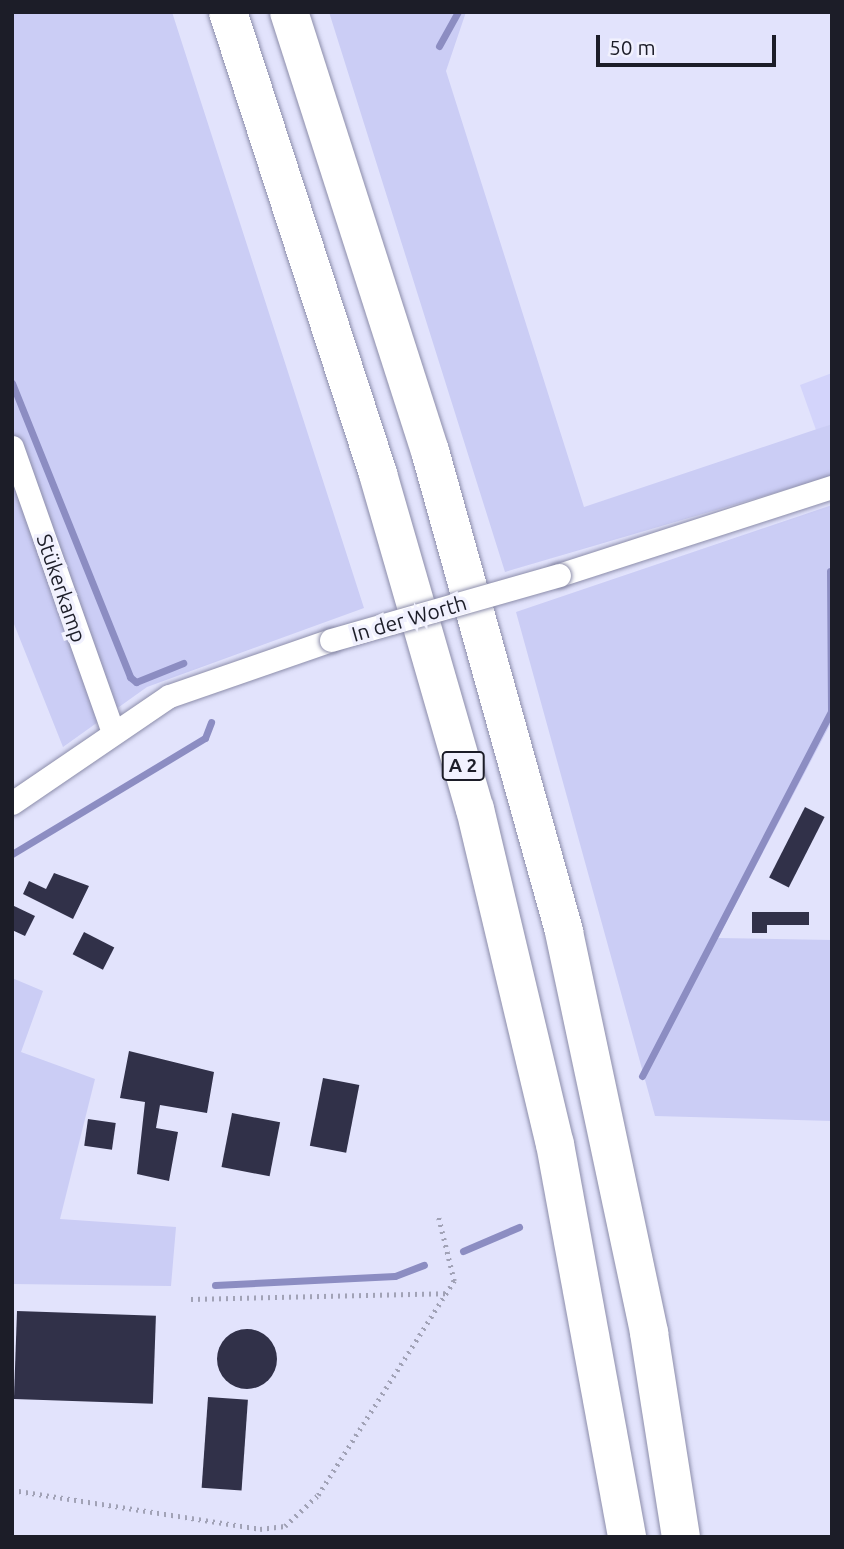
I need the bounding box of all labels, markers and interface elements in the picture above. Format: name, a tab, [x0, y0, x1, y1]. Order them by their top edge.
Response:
scale bar	[599, 21, 779, 65]
text: 50 m	[609, 35, 656, 59]
street label: Stükerkamp	[32, 531, 92, 645]
street label: In der Worth	[349, 590, 469, 646]
road number: A 2	[440, 750, 486, 782]

